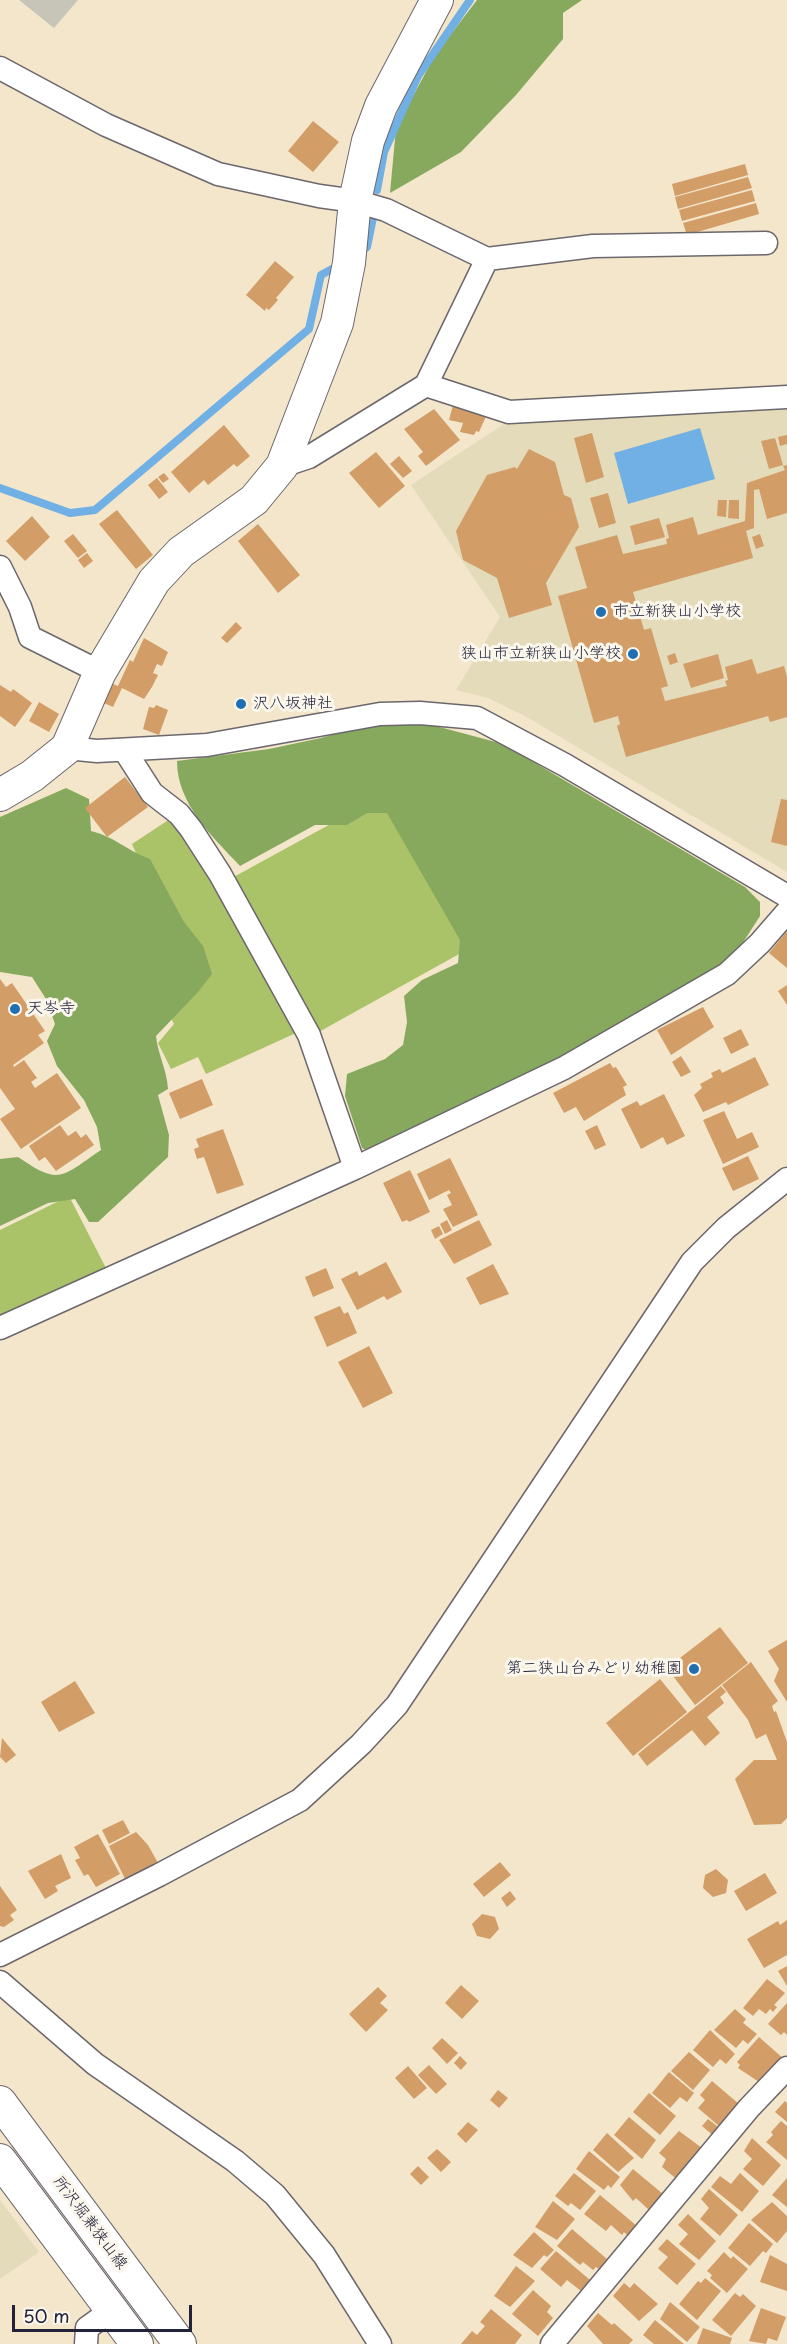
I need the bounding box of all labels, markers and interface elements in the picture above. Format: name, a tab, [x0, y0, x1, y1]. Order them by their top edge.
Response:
place label: 市立新狭山小学校	[613, 602, 741, 622]
marker: 市立新狭山小学校	[594, 605, 608, 619]
place label: 狭山市立新狭山小学校	[461, 644, 621, 664]
marker: 狭山市立新狭山小学校	[626, 647, 640, 661]
place label: 沢八坂神社	[253, 694, 333, 714]
marker: 沢八坂神社	[234, 697, 248, 711]
place label: 天岑寺	[27, 999, 75, 1019]
marker: 天岑寺	[8, 1002, 22, 1016]
place label: 第二狭山台みどり幼稚園	[506, 1659, 682, 1679]
marker: 第二狭山台みどり幼稚園	[687, 1662, 701, 1676]
street label: 所沢堀兼狭山線	[49, 2172, 131, 2274]
scale bar	[15, 2293, 195, 2331]
text: 50 m	[23, 2302, 70, 2329]

